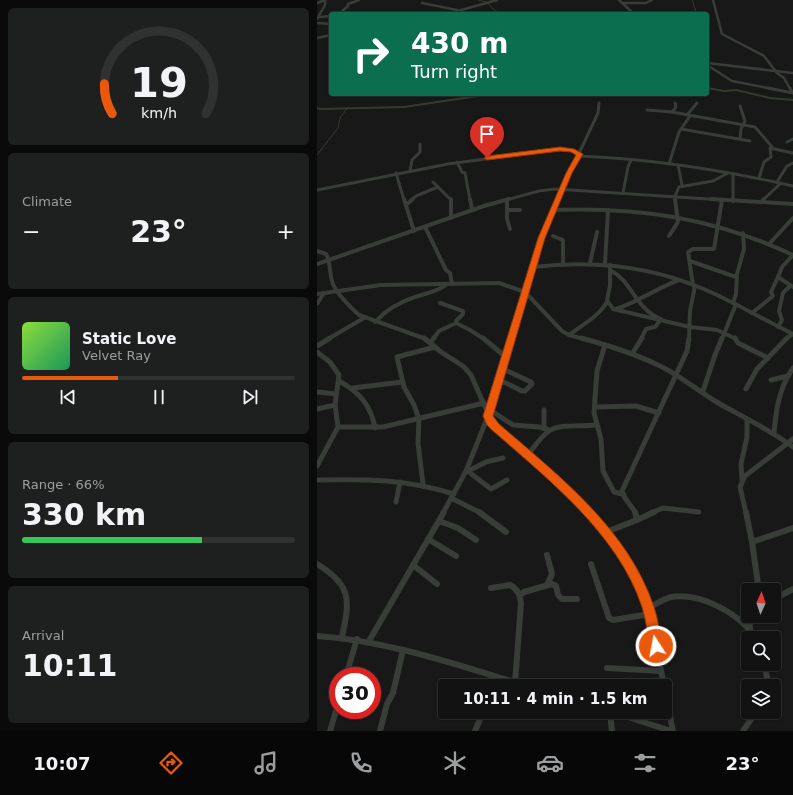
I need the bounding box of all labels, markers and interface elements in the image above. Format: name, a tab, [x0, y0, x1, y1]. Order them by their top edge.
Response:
text: 430 m	[411, 27, 508, 60]
icon: right	[345, 28, 397, 80]
text: 19	[130, 58, 187, 107]
text: Turn right	[411, 61, 497, 82]
text: km/h	[140, 105, 177, 121]
pin	[470, 117, 504, 158]
icon: arrive	[476, 123, 498, 145]
text: Climate	[22, 194, 72, 209]
text: 23°	[130, 214, 187, 249]
text: −	[22, 219, 40, 244]
text: +	[277, 219, 295, 244]
text: Static Love	[82, 330, 176, 348]
text: Velvet Ray	[82, 348, 151, 363]
icon: previous	[57, 386, 79, 408]
icon: pause	[148, 386, 170, 408]
icon: next	[239, 386, 261, 408]
text: Range · 66%	[22, 477, 105, 492]
text: 330 km	[22, 497, 146, 532]
north arrow	[741, 583, 781, 623]
map controls	[741, 583, 781, 719]
position arrow	[635, 625, 677, 667]
text: Arrival	[22, 628, 64, 643]
button: search	[741, 631, 781, 671]
text: 10:11	[22, 648, 118, 683]
speed limit sign: 30	[329, 667, 381, 719]
button: layers	[741, 679, 781, 719]
text: 10:11 · 4 min · 1.5 km	[463, 690, 647, 708]
icon: directions	[157, 749, 185, 777]
icon: music	[252, 749, 280, 777]
icon: phone	[347, 749, 375, 777]
icon: climate	[441, 749, 469, 777]
icon: car	[536, 749, 564, 777]
icon: filters	[631, 749, 659, 777]
text: 10:07	[33, 753, 91, 774]
text: 23°	[726, 753, 760, 774]

